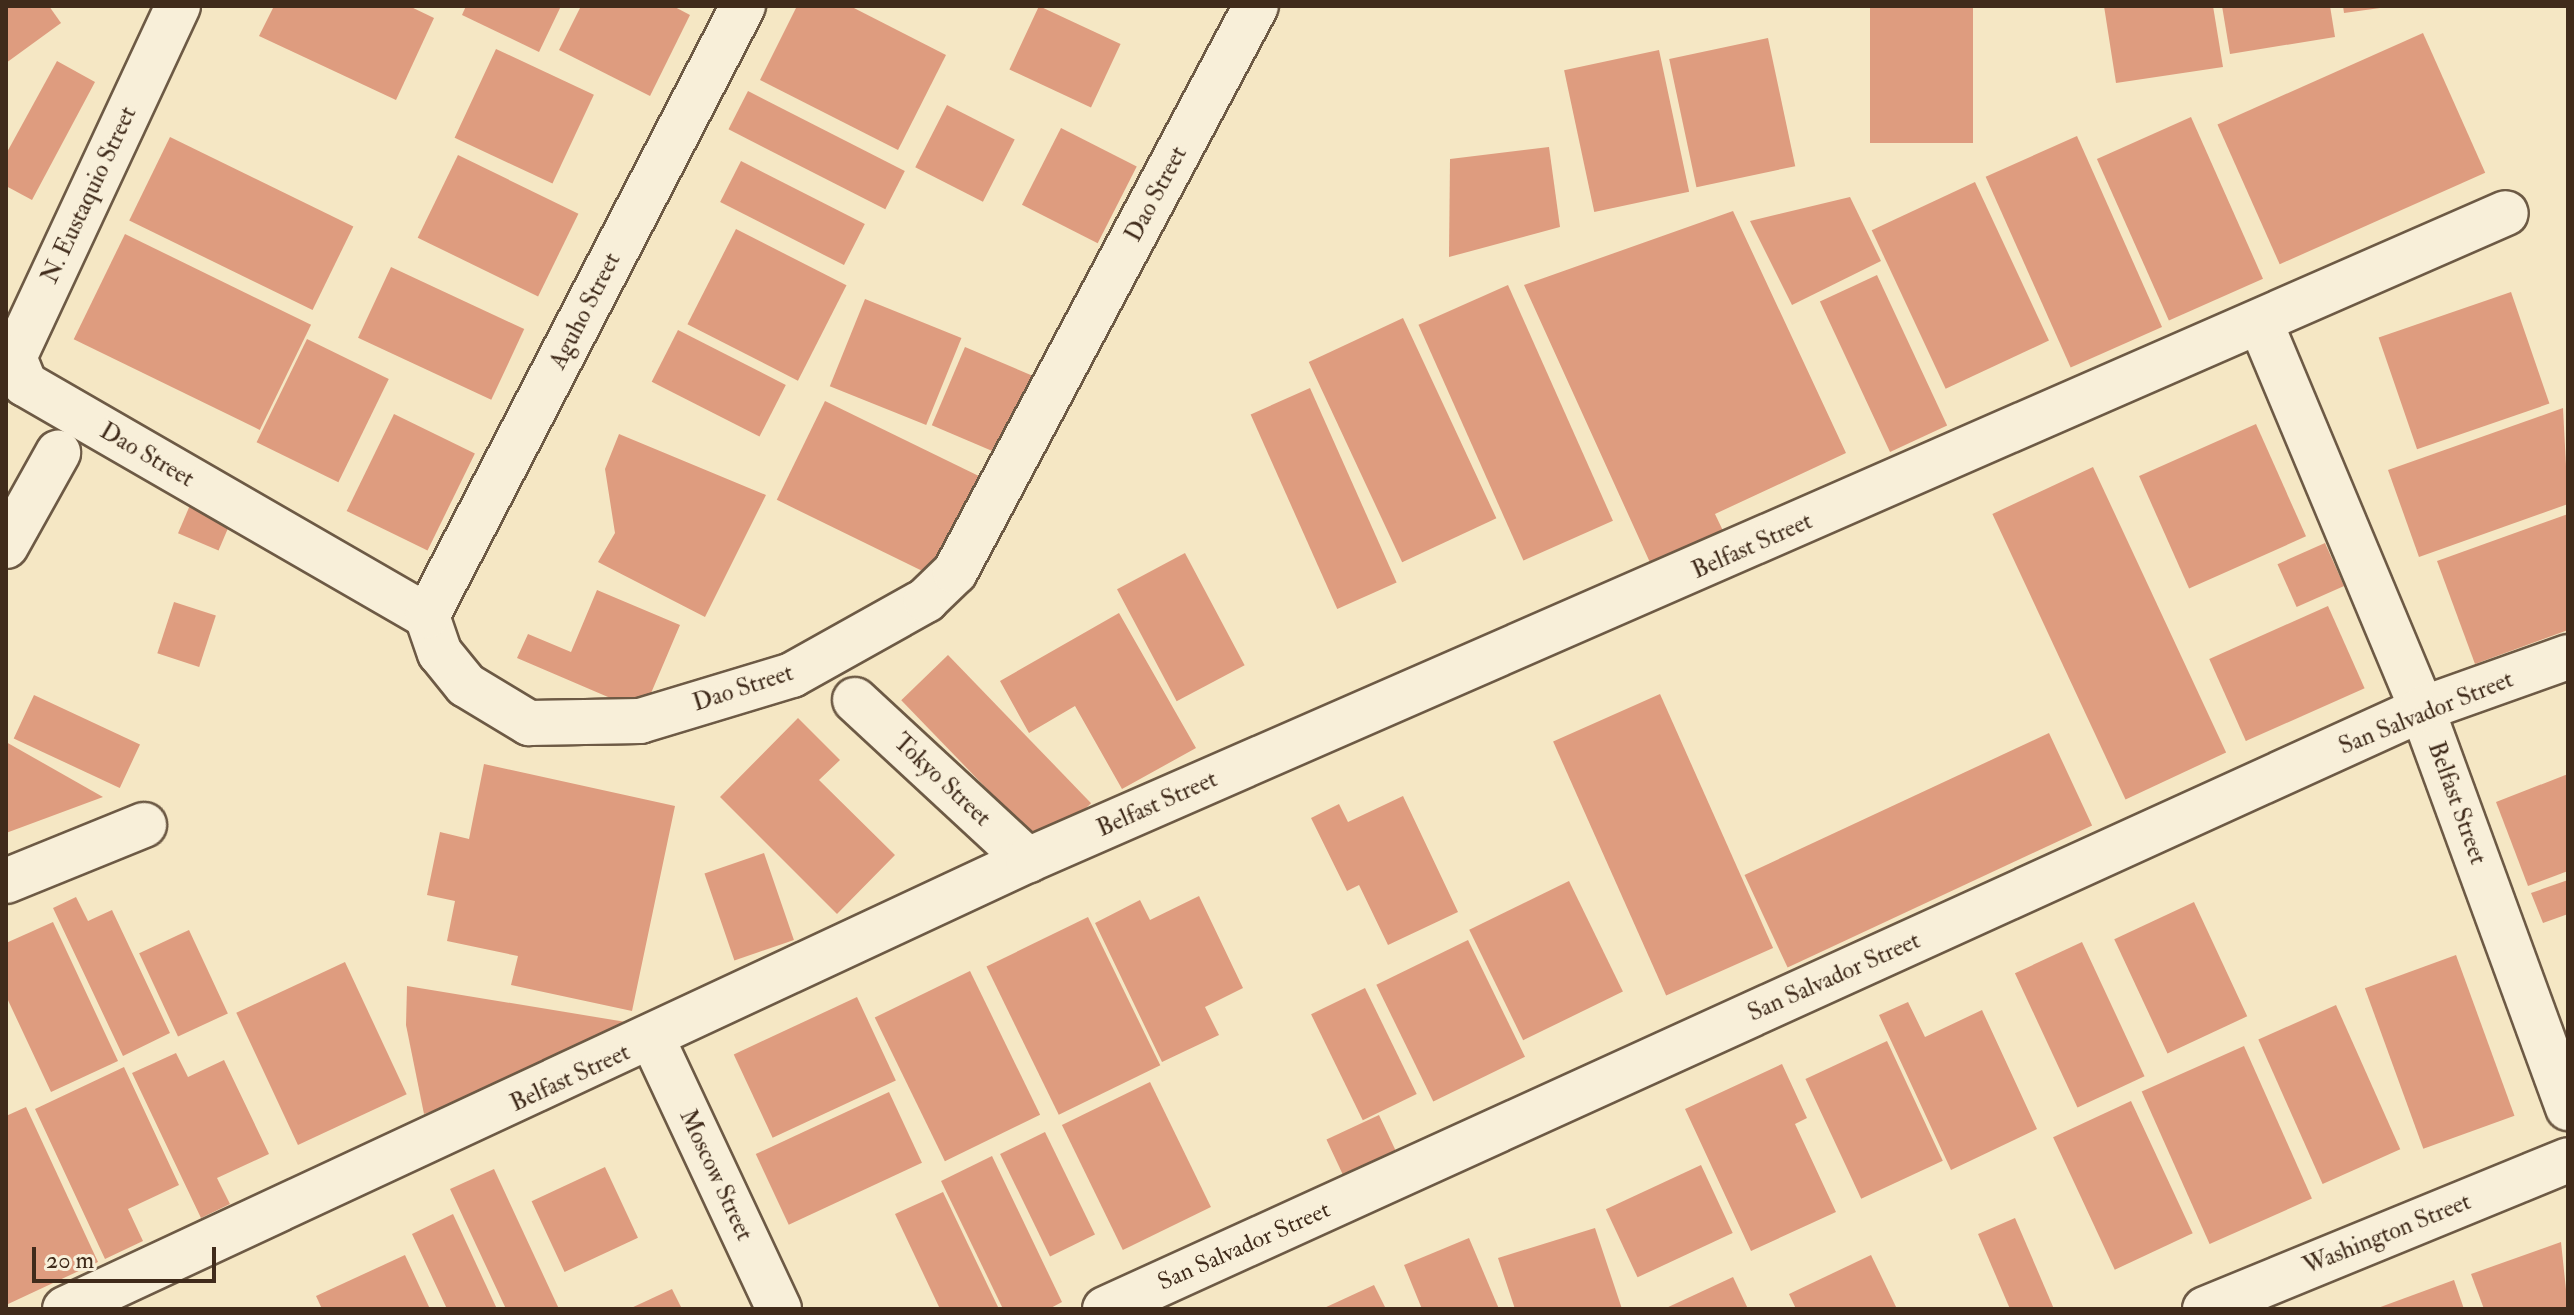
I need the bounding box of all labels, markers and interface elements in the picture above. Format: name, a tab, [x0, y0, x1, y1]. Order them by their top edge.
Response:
street label: N. Eustaquio Street	[35, 102, 143, 288]
street label: Dao Street	[1119, 141, 1193, 247]
street label: Aguho Street	[543, 248, 627, 374]
street label: Dao Street	[95, 417, 199, 493]
street label: Belfast Street	[1687, 507, 1817, 585]
street label: Dao Street	[689, 658, 797, 718]
street label: San Salvador Street	[2335, 665, 2517, 761]
street label: Tokyo Street	[887, 728, 997, 832]
street label: Belfast Street	[2422, 738, 2492, 868]
street label: Belfast Street	[1092, 765, 1222, 843]
street label: San Salvador Street	[1744, 926, 1924, 1028]
street label: Belfast Street	[506, 1038, 634, 1118]
street label: Moscow Street	[673, 1105, 759, 1245]
street label: Washington Street	[2299, 1187, 2475, 1281]
street label: San Salvador Street	[1154, 1195, 1334, 1297]
scale bar	[36, 1231, 220, 1281]
text: 20 m	[46, 1245, 94, 1276]

